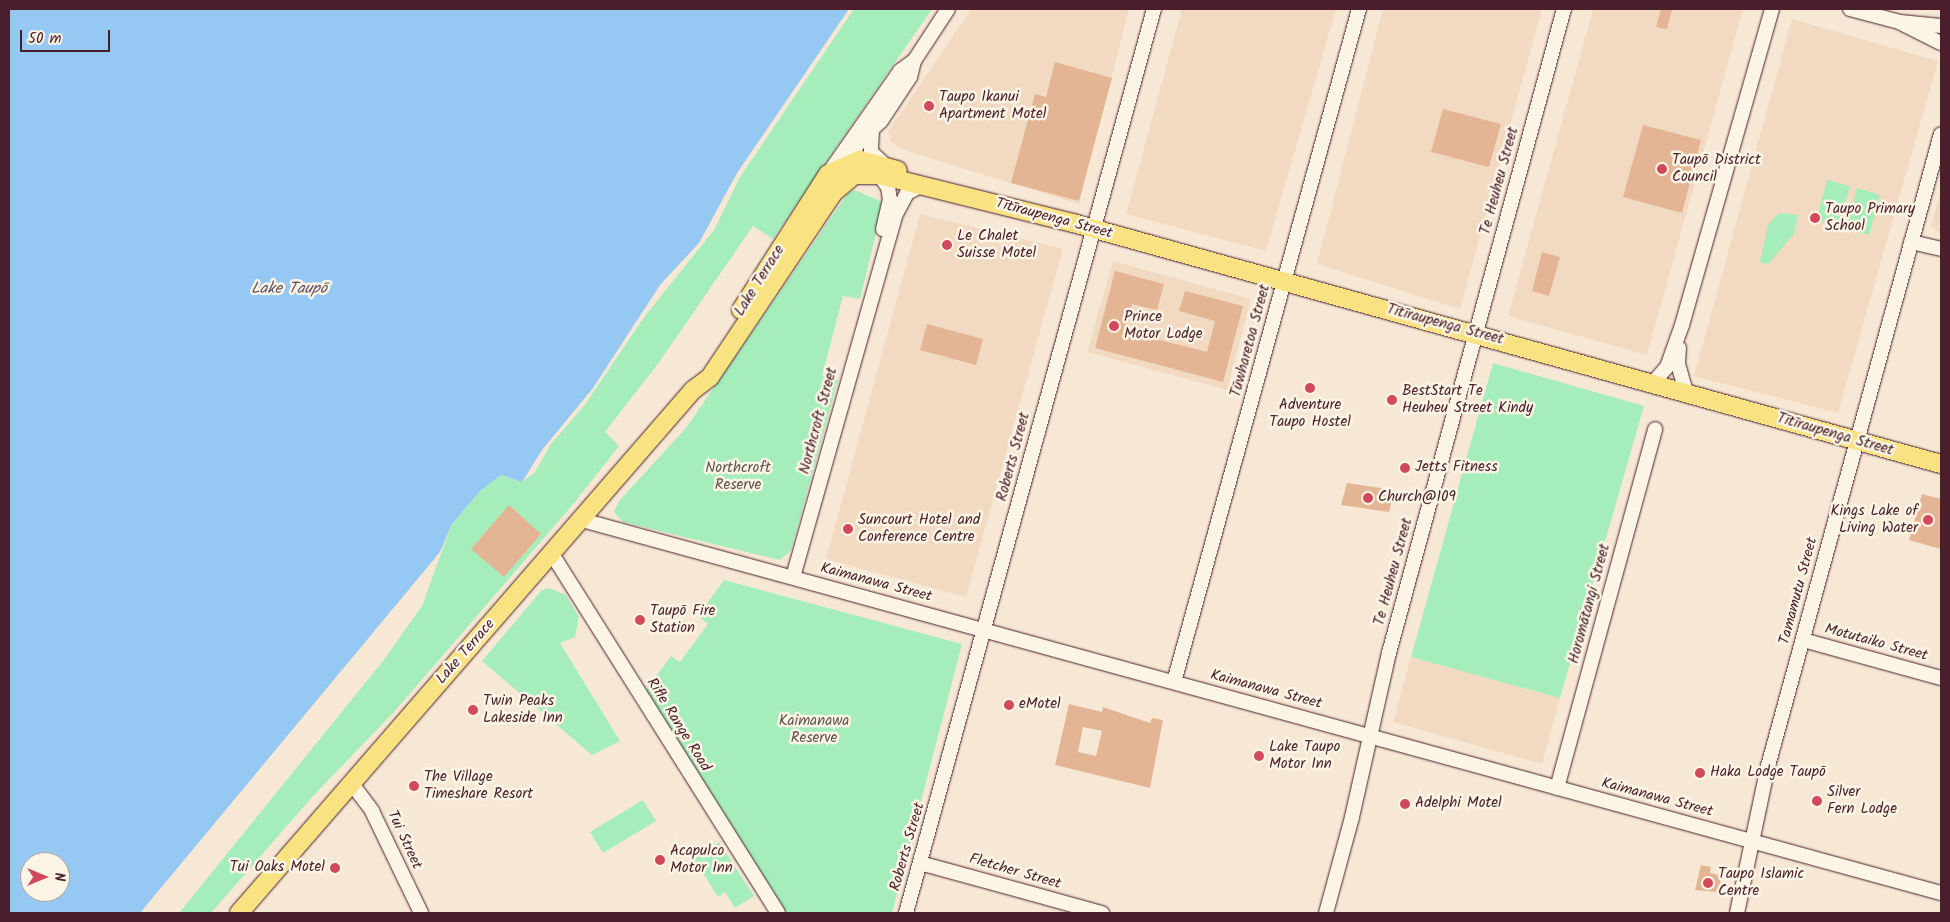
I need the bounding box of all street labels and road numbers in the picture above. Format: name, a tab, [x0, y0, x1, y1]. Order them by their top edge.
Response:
street label: Te Heuheu Street	[1477, 125, 1523, 237]
street label: Tītīraupenga Street	[994, 195, 1114, 243]
street label: Lake Terrace	[731, 242, 789, 320]
street label: Tūwharetoa Street	[1227, 283, 1275, 399]
street label: Tītīraupenga Street	[1385, 301, 1505, 349]
street label: Northcroft Street	[796, 366, 842, 476]
street label: Tītīraupenga Street	[1775, 410, 1895, 460]
street label: Roberts Street	[993, 411, 1035, 503]
street label: Te Heuheu Street	[1371, 516, 1417, 628]
street label: Tamamutu Street	[1776, 535, 1822, 647]
street label: Horomātangi Street	[1565, 542, 1615, 666]
street label: Kaimanawa Street	[818, 559, 934, 607]
street label: Lake Terrace	[433, 616, 499, 688]
street label: Motutaiko Street	[1823, 621, 1929, 665]
street label: Kaimanawa Street	[1208, 666, 1324, 714]
street label: Rifle Range Road	[642, 675, 714, 775]
street label: Kaimanawa Street	[1599, 774, 1715, 822]
street label: Roberts Street	[887, 801, 929, 893]
street label: Tui Street	[383, 808, 425, 872]
street label: Fletcher Street	[967, 850, 1063, 894]

